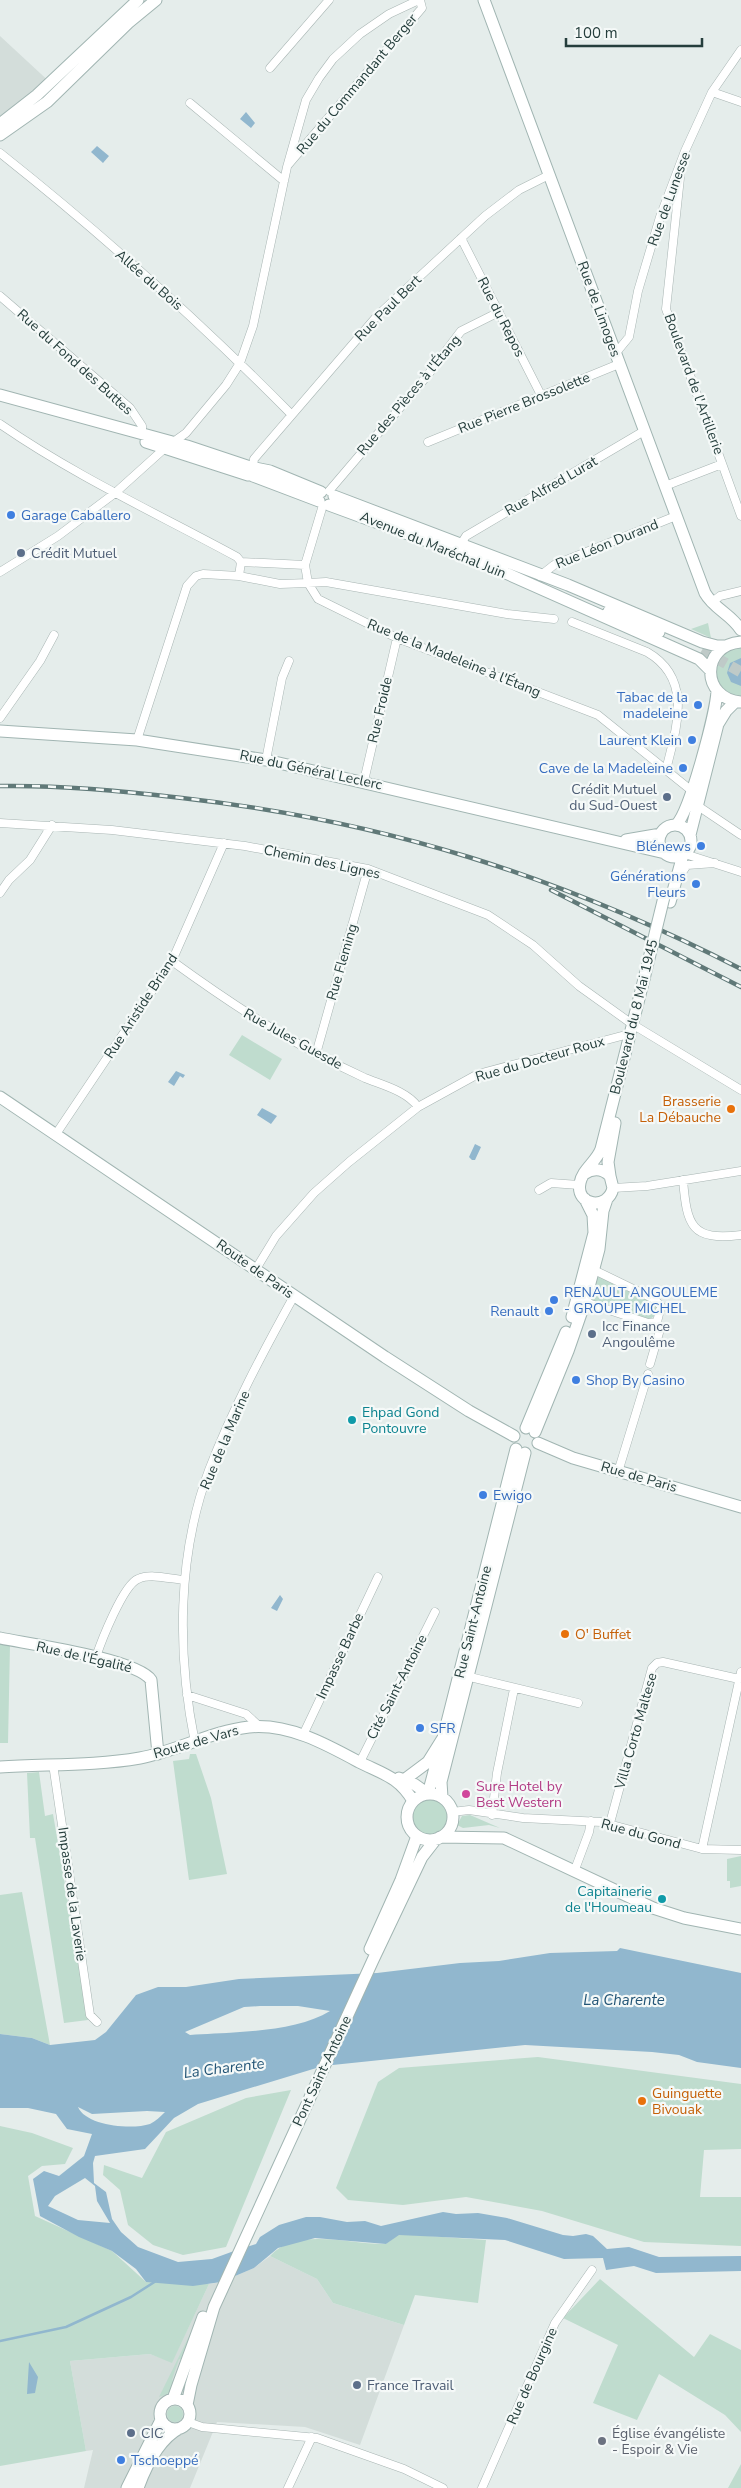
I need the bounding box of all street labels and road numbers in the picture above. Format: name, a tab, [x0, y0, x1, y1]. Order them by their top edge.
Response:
street label: Rue du Commandant Berger	[292, 10, 422, 158]
street label: Rue de Lunesse	[643, 149, 695, 249]
street label: Allée du Bois	[111, 245, 187, 315]
street label: Rue de Limoges	[573, 259, 625, 360]
street label: Rue Paul Bert	[351, 270, 426, 345]
street label: Rue du Repos	[473, 274, 529, 360]
street label: Rue du Fond des Buttes	[13, 305, 137, 419]
street label: Boulevard de l'Artillerie	[660, 311, 728, 457]
street label: Rue des Pièces à l'Étang	[353, 331, 465, 459]
street label: Rue Pierre Brossolette	[455, 368, 593, 438]
street label: Rue Alfred Lurat	[501, 452, 601, 520]
street label: Avenue du Maréchal Juin	[357, 507, 509, 583]
street label: Rue Léon Durand	[553, 515, 661, 573]
street label: Rue de la Madeleine à l'Étang	[364, 614, 544, 702]
street label: Rue Froide	[363, 675, 397, 745]
street label: Rue du Général Leclerc	[238, 746, 385, 795]
street label: Chemin des Lignes	[262, 840, 382, 884]
street label: Rue Fleming	[322, 921, 362, 1003]
street label: Boulevard du 8 Mai 1945	[606, 937, 662, 1097]
street label: Rue Aristide Briand	[100, 950, 182, 1062]
street label: Rue Jules Guesde	[240, 1004, 346, 1074]
street label: Rue du Docteur Roux	[473, 1031, 607, 1087]
street label: Route de Paris	[212, 1235, 298, 1303]
street label: Rue de la Marine	[196, 1388, 254, 1492]
street label: Rue de Paris	[599, 1457, 680, 1497]
street label: Rue Saint-Antoine	[450, 1564, 496, 1680]
street label: Impasse Barbe	[312, 1610, 368, 1702]
street label: Cité Saint-Antoine	[362, 1631, 432, 1743]
street label: Rue de l'Égalité	[34, 1637, 134, 1677]
street label: Villa Corto Maltese	[610, 1671, 662, 1792]
street label: Route de Vars	[151, 1721, 241, 1763]
street label: Rue du Gond	[599, 1814, 683, 1854]
street label: Impasse de la Laverie	[53, 1826, 91, 1962]
street label: Pont Saint-Antoine	[288, 2013, 356, 2129]
street label: Rue de Bourgine	[502, 2324, 562, 2428]

